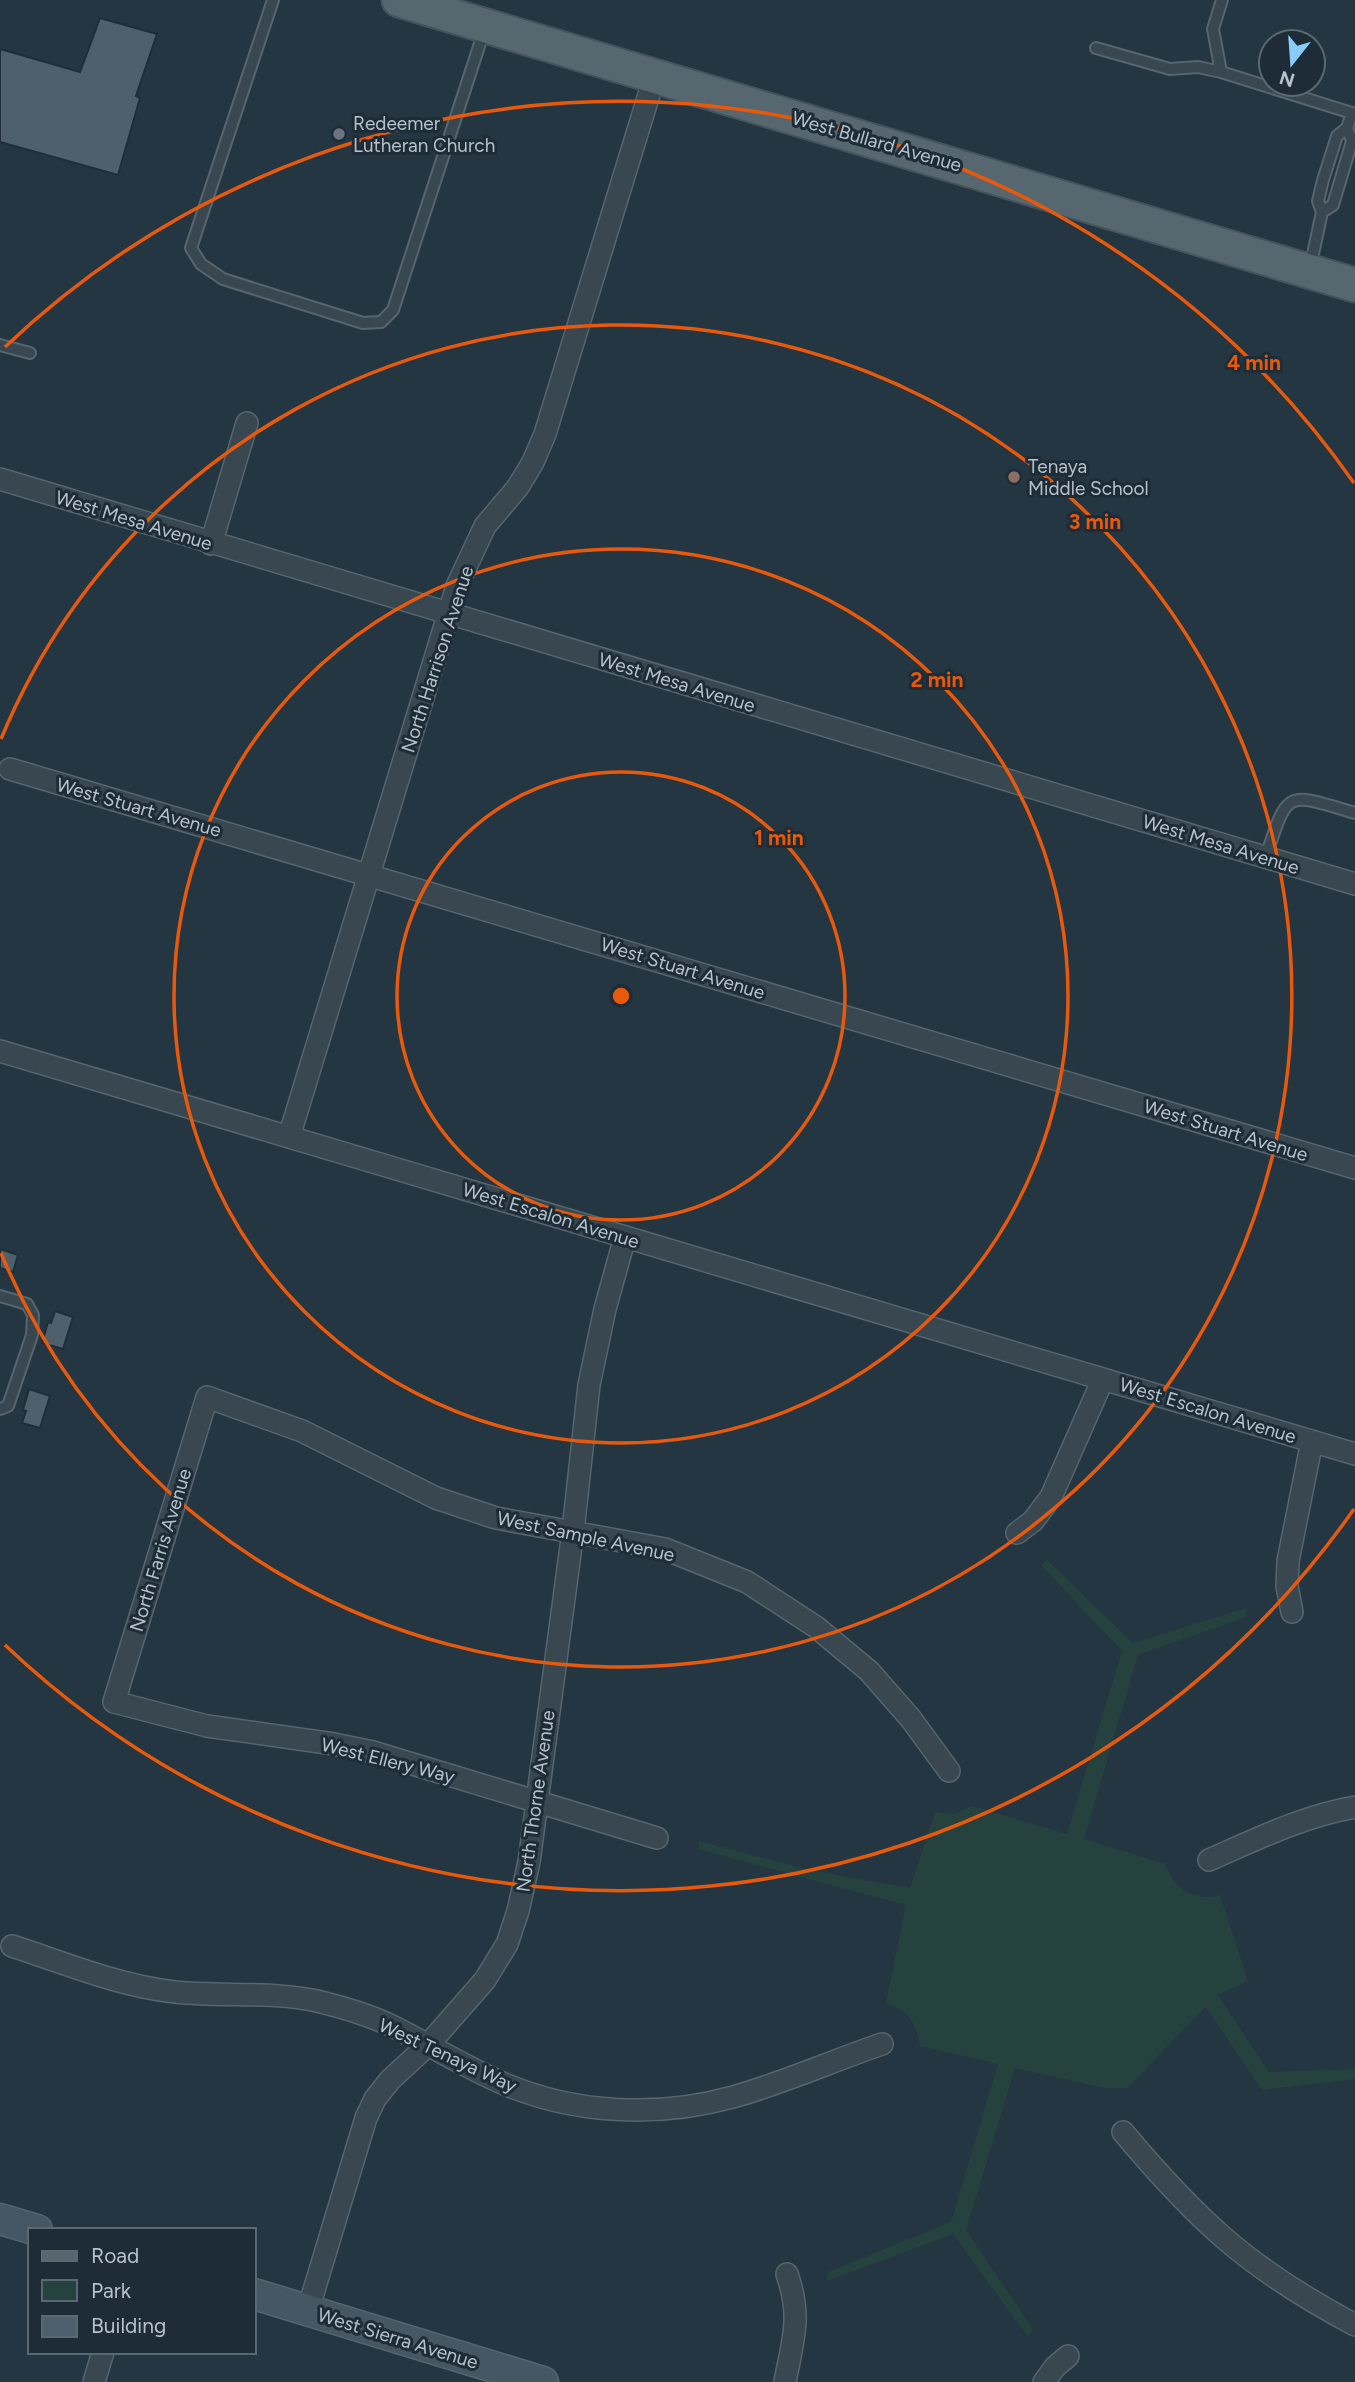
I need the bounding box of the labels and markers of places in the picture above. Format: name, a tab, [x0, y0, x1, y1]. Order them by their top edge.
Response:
place label: Redeemer Lutheran Church	[353, 112, 495, 157]
marker: Redeemer Lutheran Church	[331, 126, 347, 142]
place label: Tenaya Middle School	[1028, 455, 1149, 500]
marker: Tenaya Middle School	[1006, 469, 1022, 485]
centre of rings	[609, 984, 633, 1008]

